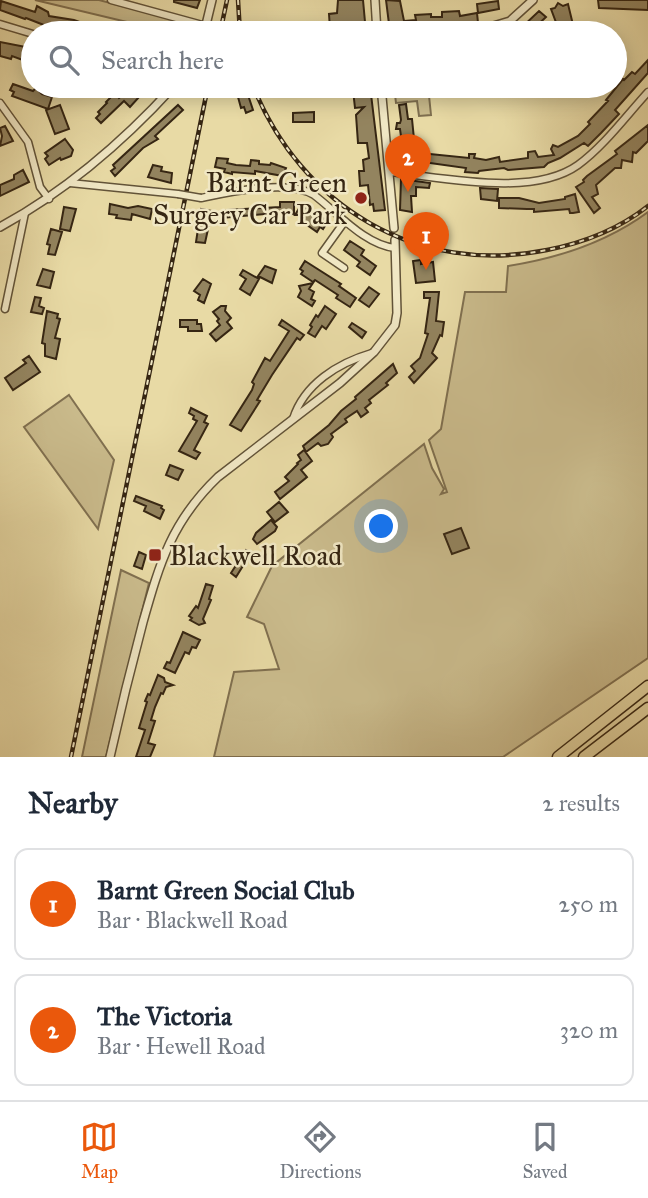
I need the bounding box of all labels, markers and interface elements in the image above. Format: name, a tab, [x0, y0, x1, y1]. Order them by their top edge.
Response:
search box	[21, 21, 627, 98]
icon: search	[45, 41, 83, 79]
text: Search here	[101, 44, 224, 76]
pin: 2	[385, 134, 431, 192]
place label: Barnt Green Surgery Car Park	[153, 165, 347, 232]
marker: Barnt Green Surgery Car Park	[353, 190, 369, 206]
pin: 1	[403, 212, 449, 270]
your location	[364, 509, 398, 543]
place label: Blackwell Road	[169, 538, 342, 573]
marker: Blackwell Road	[147, 547, 163, 563]
text: Nearby	[28, 785, 118, 821]
text: 2 results	[542, 789, 620, 817]
text: Barnt Green Social Club	[97, 874, 355, 906]
text: 1	[48, 890, 58, 918]
text: 250 m	[558, 890, 618, 918]
text: Bar · Blackwell Road	[97, 906, 288, 934]
text: The Victoria	[97, 1000, 232, 1032]
text: 2	[47, 1016, 59, 1044]
text: 320 m	[560, 1016, 618, 1044]
text: Bar · Hewell Road	[97, 1032, 266, 1060]
tab: Map	[80, 1118, 118, 1183]
tab: Directions	[279, 1118, 361, 1183]
tab: Saved	[522, 1118, 568, 1183]

